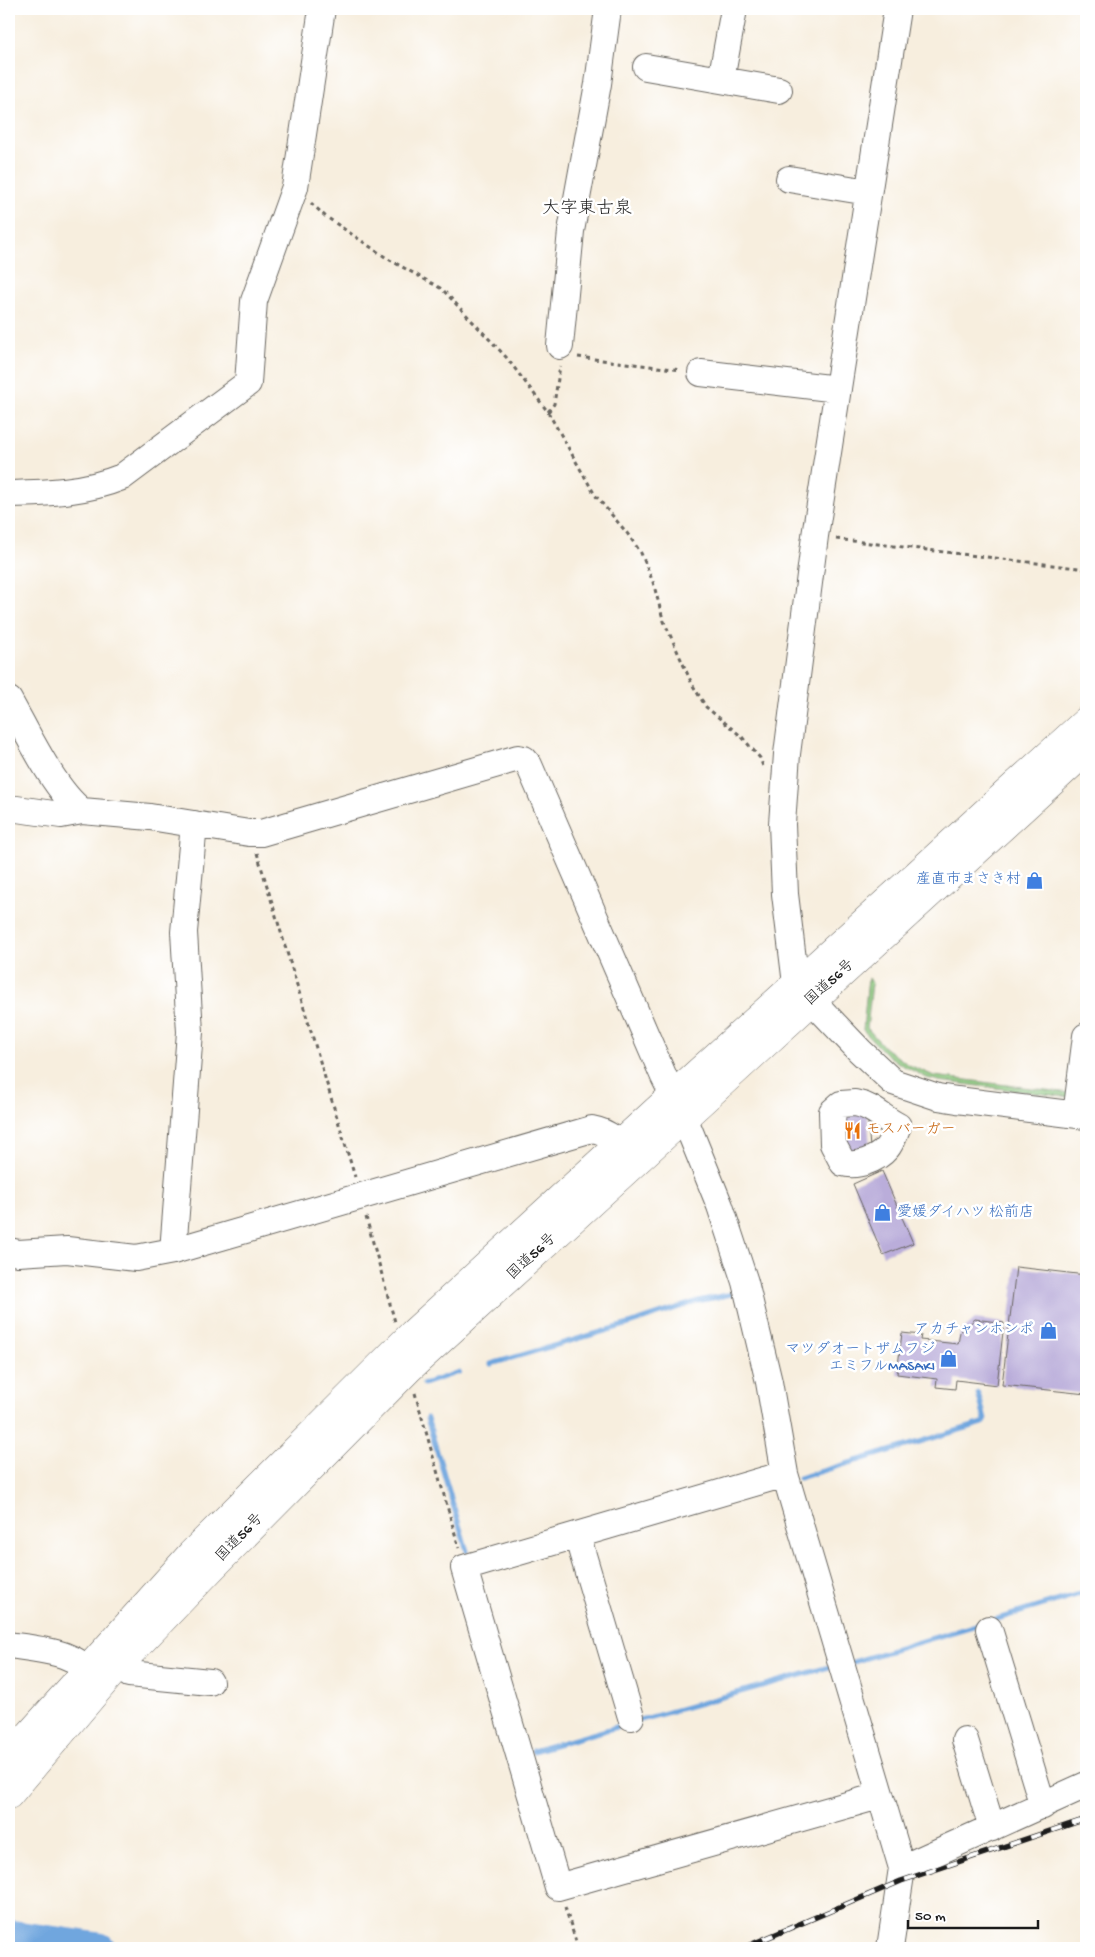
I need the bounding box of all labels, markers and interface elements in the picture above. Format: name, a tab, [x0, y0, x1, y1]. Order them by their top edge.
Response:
district label: 大字東古泉	[542, 198, 632, 220]
place label: 産直市まさき村	[916, 870, 1021, 889]
shop icon: 産直市まさき村	[1025, 870, 1045, 890]
street label: 国道56号	[801, 956, 859, 1010]
restaurant icon: モスバーガー	[842, 1120, 862, 1140]
place label: モスバーガー	[866, 1121, 956, 1139]
shop icon: 愛媛ダイハツ 松前店	[873, 1203, 893, 1223]
place label: 愛媛ダイハツ 松前店	[897, 1203, 1034, 1222]
street label: 国道56号	[504, 1230, 560, 1284]
shop icon: アカチャンホンポ	[1038, 1320, 1058, 1340]
place label: アカチャンホンポ	[914, 1321, 1034, 1339]
place label: マツダオートザムフジ エミフルMASAKI	[785, 1340, 935, 1376]
shop icon: マツダオートザムフジ エミフルMASAKI	[939, 1349, 959, 1369]
street label: 国道56号	[213, 1510, 267, 1566]
scale bar	[908, 1897, 1038, 1929]
text: 50 m	[915, 1908, 946, 1926]

